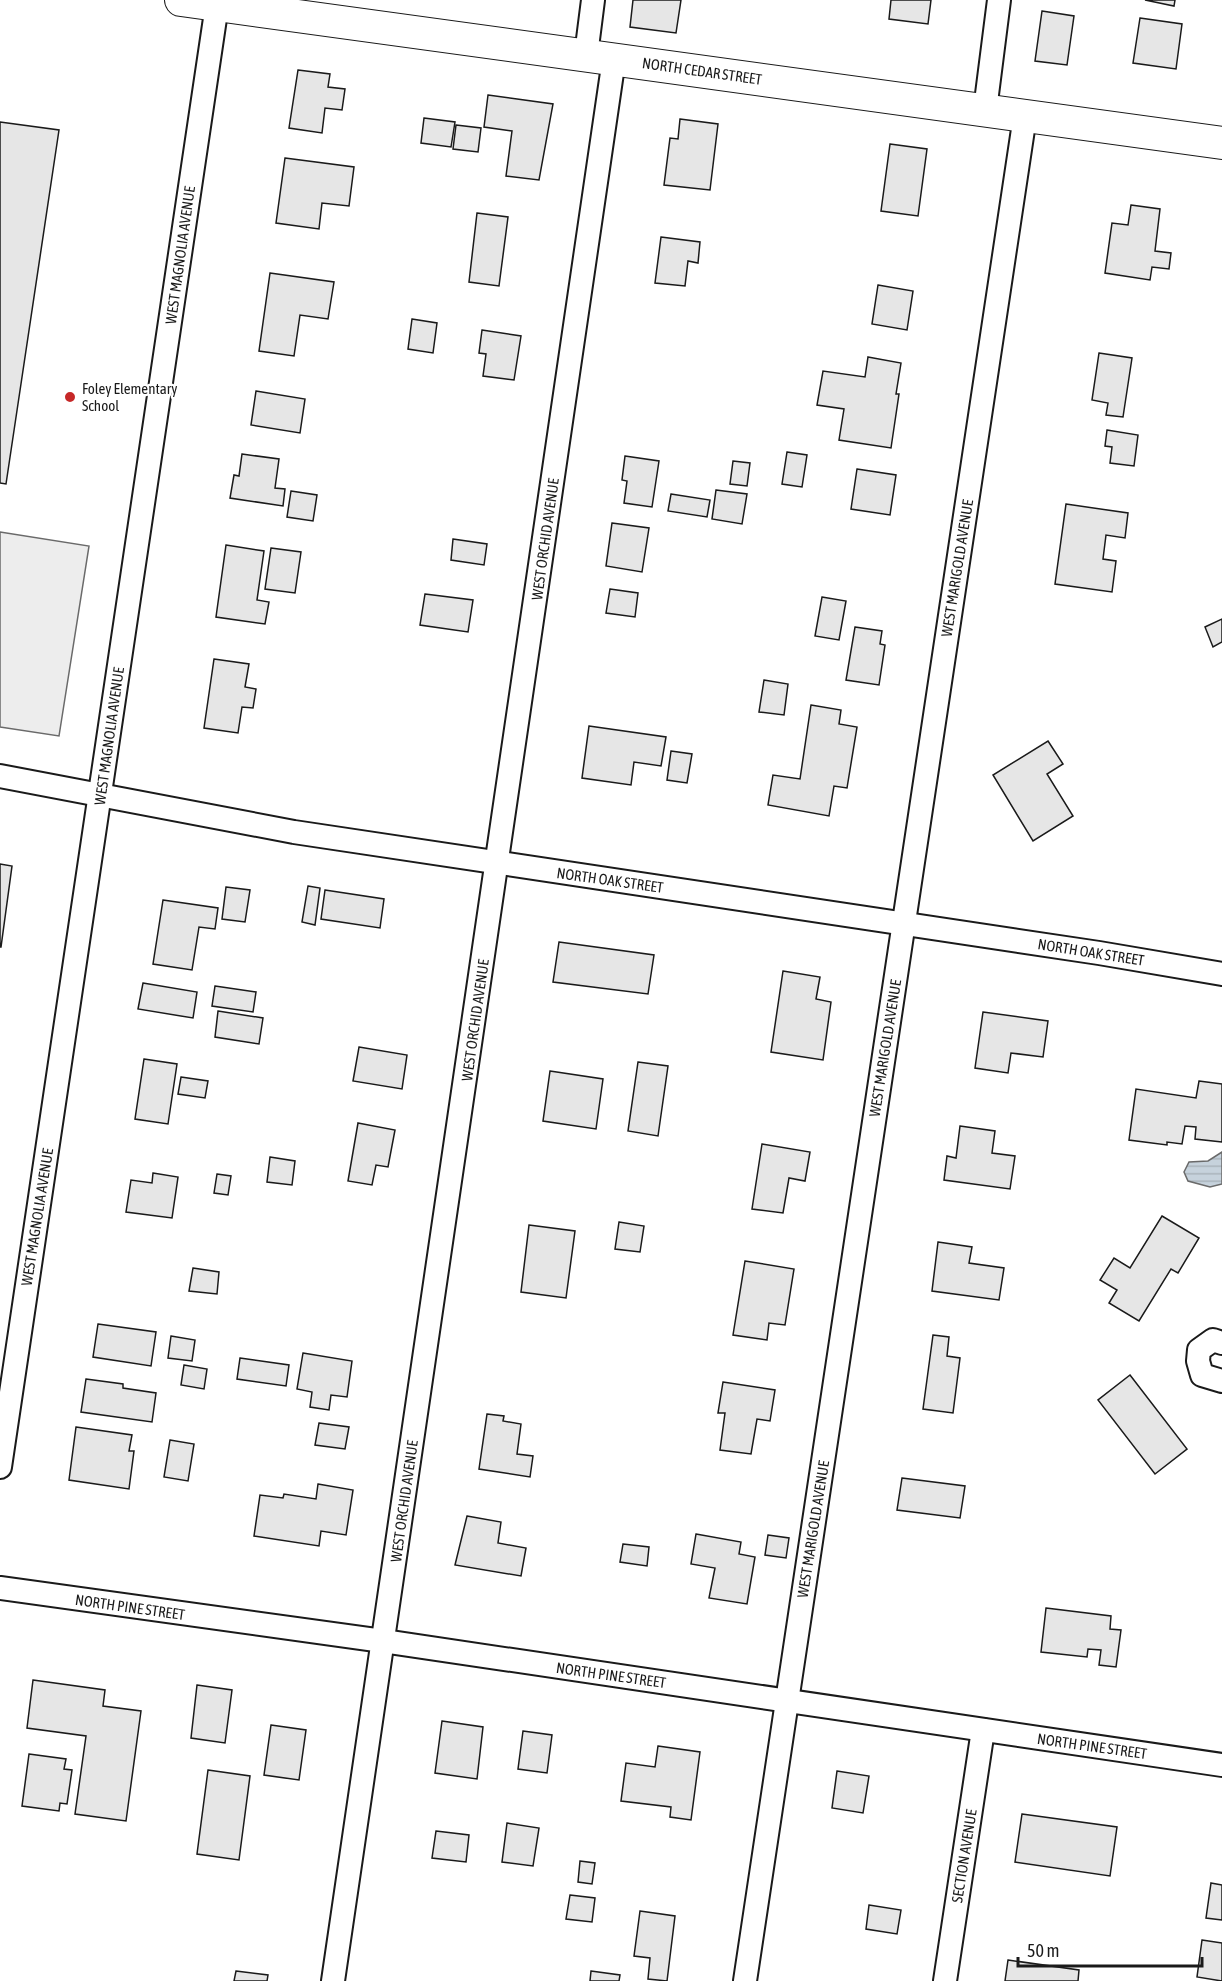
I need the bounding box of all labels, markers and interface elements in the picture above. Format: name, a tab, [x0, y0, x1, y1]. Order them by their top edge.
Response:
street label: NORTH CEDAR STREET	[641, 54, 763, 88]
street label: WEST MAGNOLIA AVENUE	[162, 184, 198, 325]
place label: Foley Elementary School	[82, 380, 177, 414]
marker: Foley Elementary School	[63, 390, 77, 404]
street label: WEST ORCHID AVENUE	[528, 476, 562, 601]
street label: WEST MARIGOLD AVENUE	[938, 498, 976, 638]
street label: WEST MAGNOLIA AVENUE	[91, 665, 127, 806]
street label: NORTH OAK STREET	[555, 864, 665, 896]
street label: NORTH OAK STREET	[1036, 935, 1146, 969]
street label: WEST ORCHID AVENUE	[458, 957, 492, 1082]
street label: WEST MARIGOLD AVENUE	[866, 978, 904, 1118]
street label: WEST MAGNOLIA AVENUE	[18, 1146, 56, 1287]
street label: WEST ORCHID AVENUE	[387, 1438, 421, 1563]
street label: WEST MARIGOLD AVENUE	[794, 1459, 832, 1599]
street label: NORTH PINE STREET	[74, 1591, 186, 1623]
street label: NORTH PINE STREET	[555, 1659, 667, 1691]
street label: NORTH PINE STREET	[1036, 1730, 1148, 1762]
street label: SECTION AVENUE	[948, 1807, 980, 1904]
scale bar	[1018, 1930, 1202, 1968]
text: 50 m	[1027, 1940, 1059, 1961]

